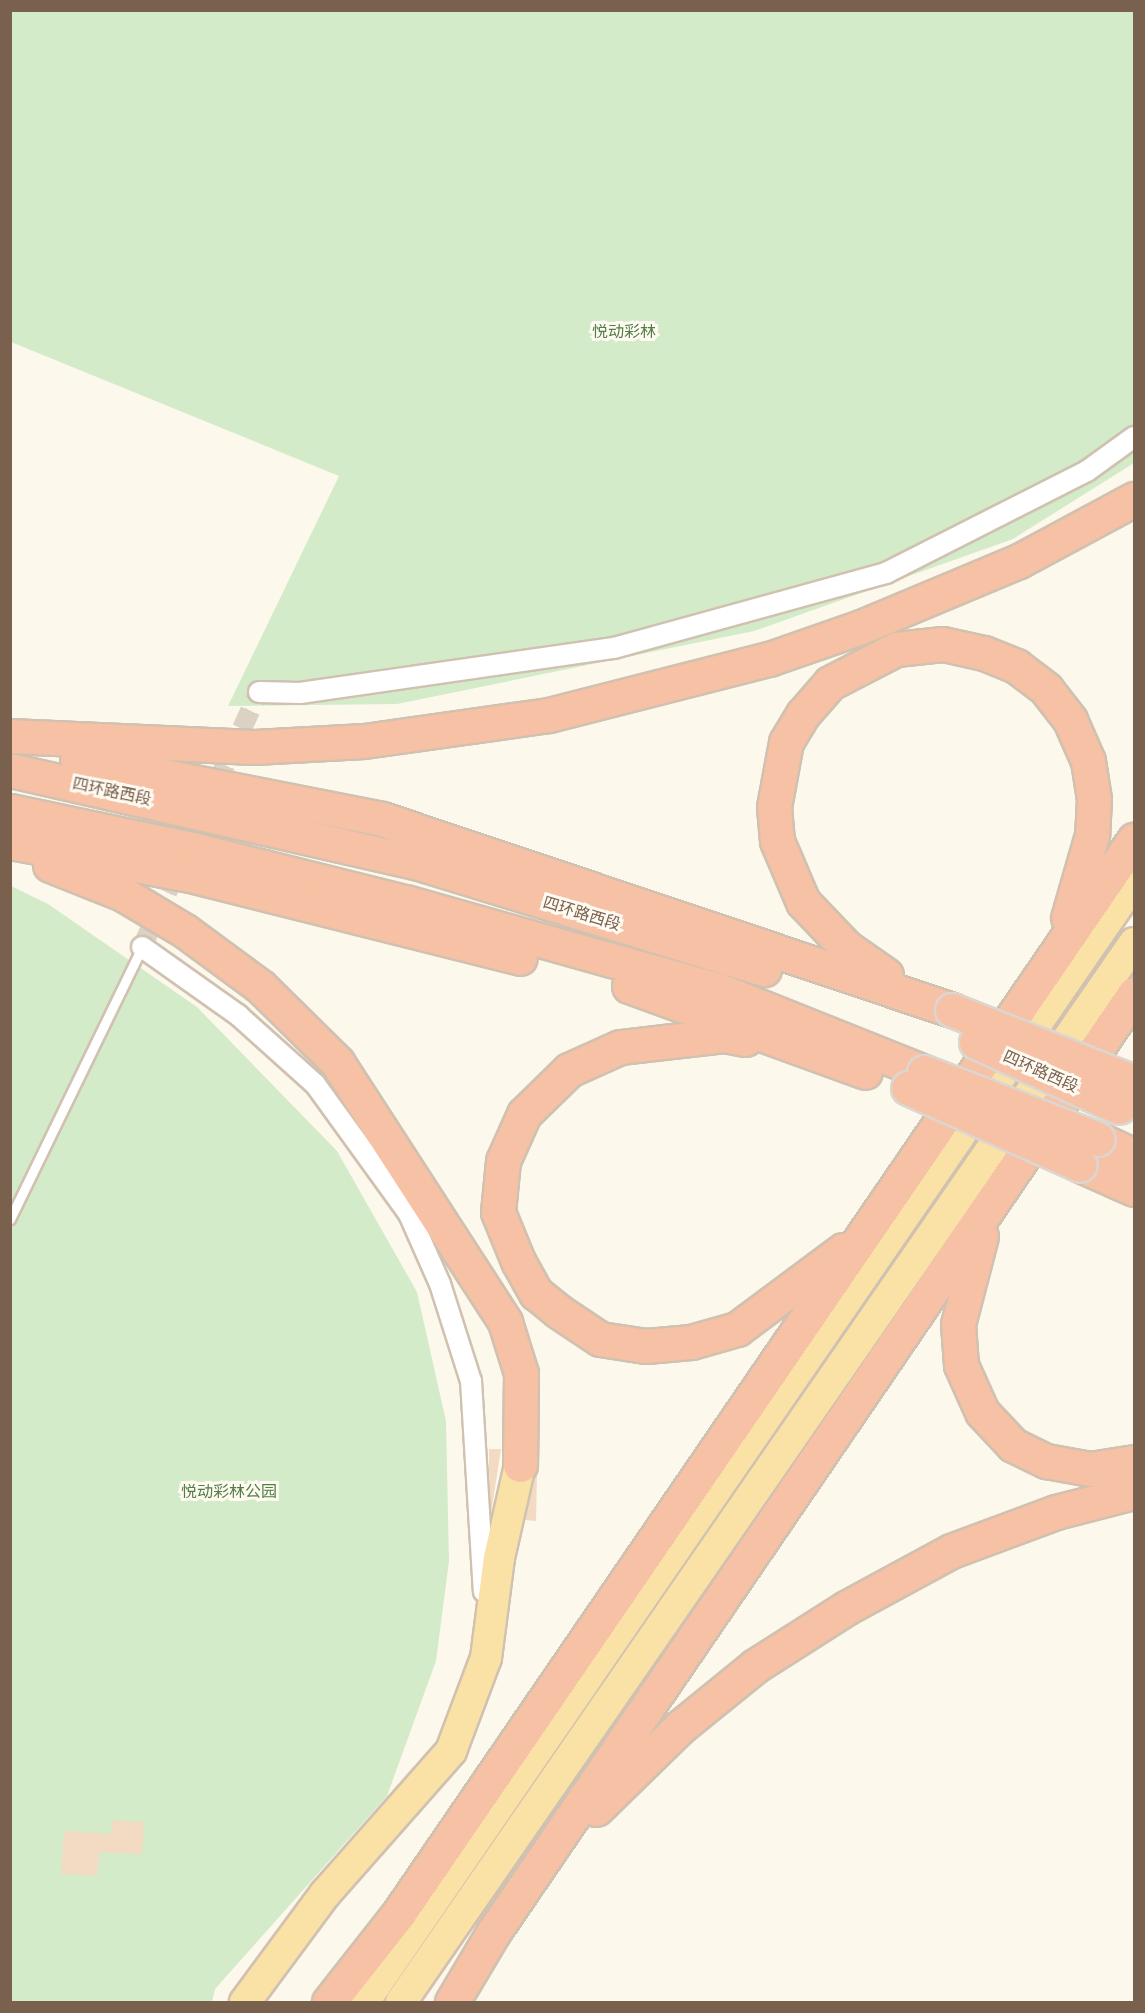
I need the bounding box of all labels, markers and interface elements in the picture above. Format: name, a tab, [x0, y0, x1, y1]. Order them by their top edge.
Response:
park label: 悦动彩林	[592, 321, 656, 341]
street label: 四环路西段	[71, 773, 153, 809]
street label: 四环路西段	[541, 892, 623, 934]
street label: 四环路西段	[1001, 1046, 1081, 1096]
park label: 悦动彩林公园	[181, 1481, 277, 1501]

